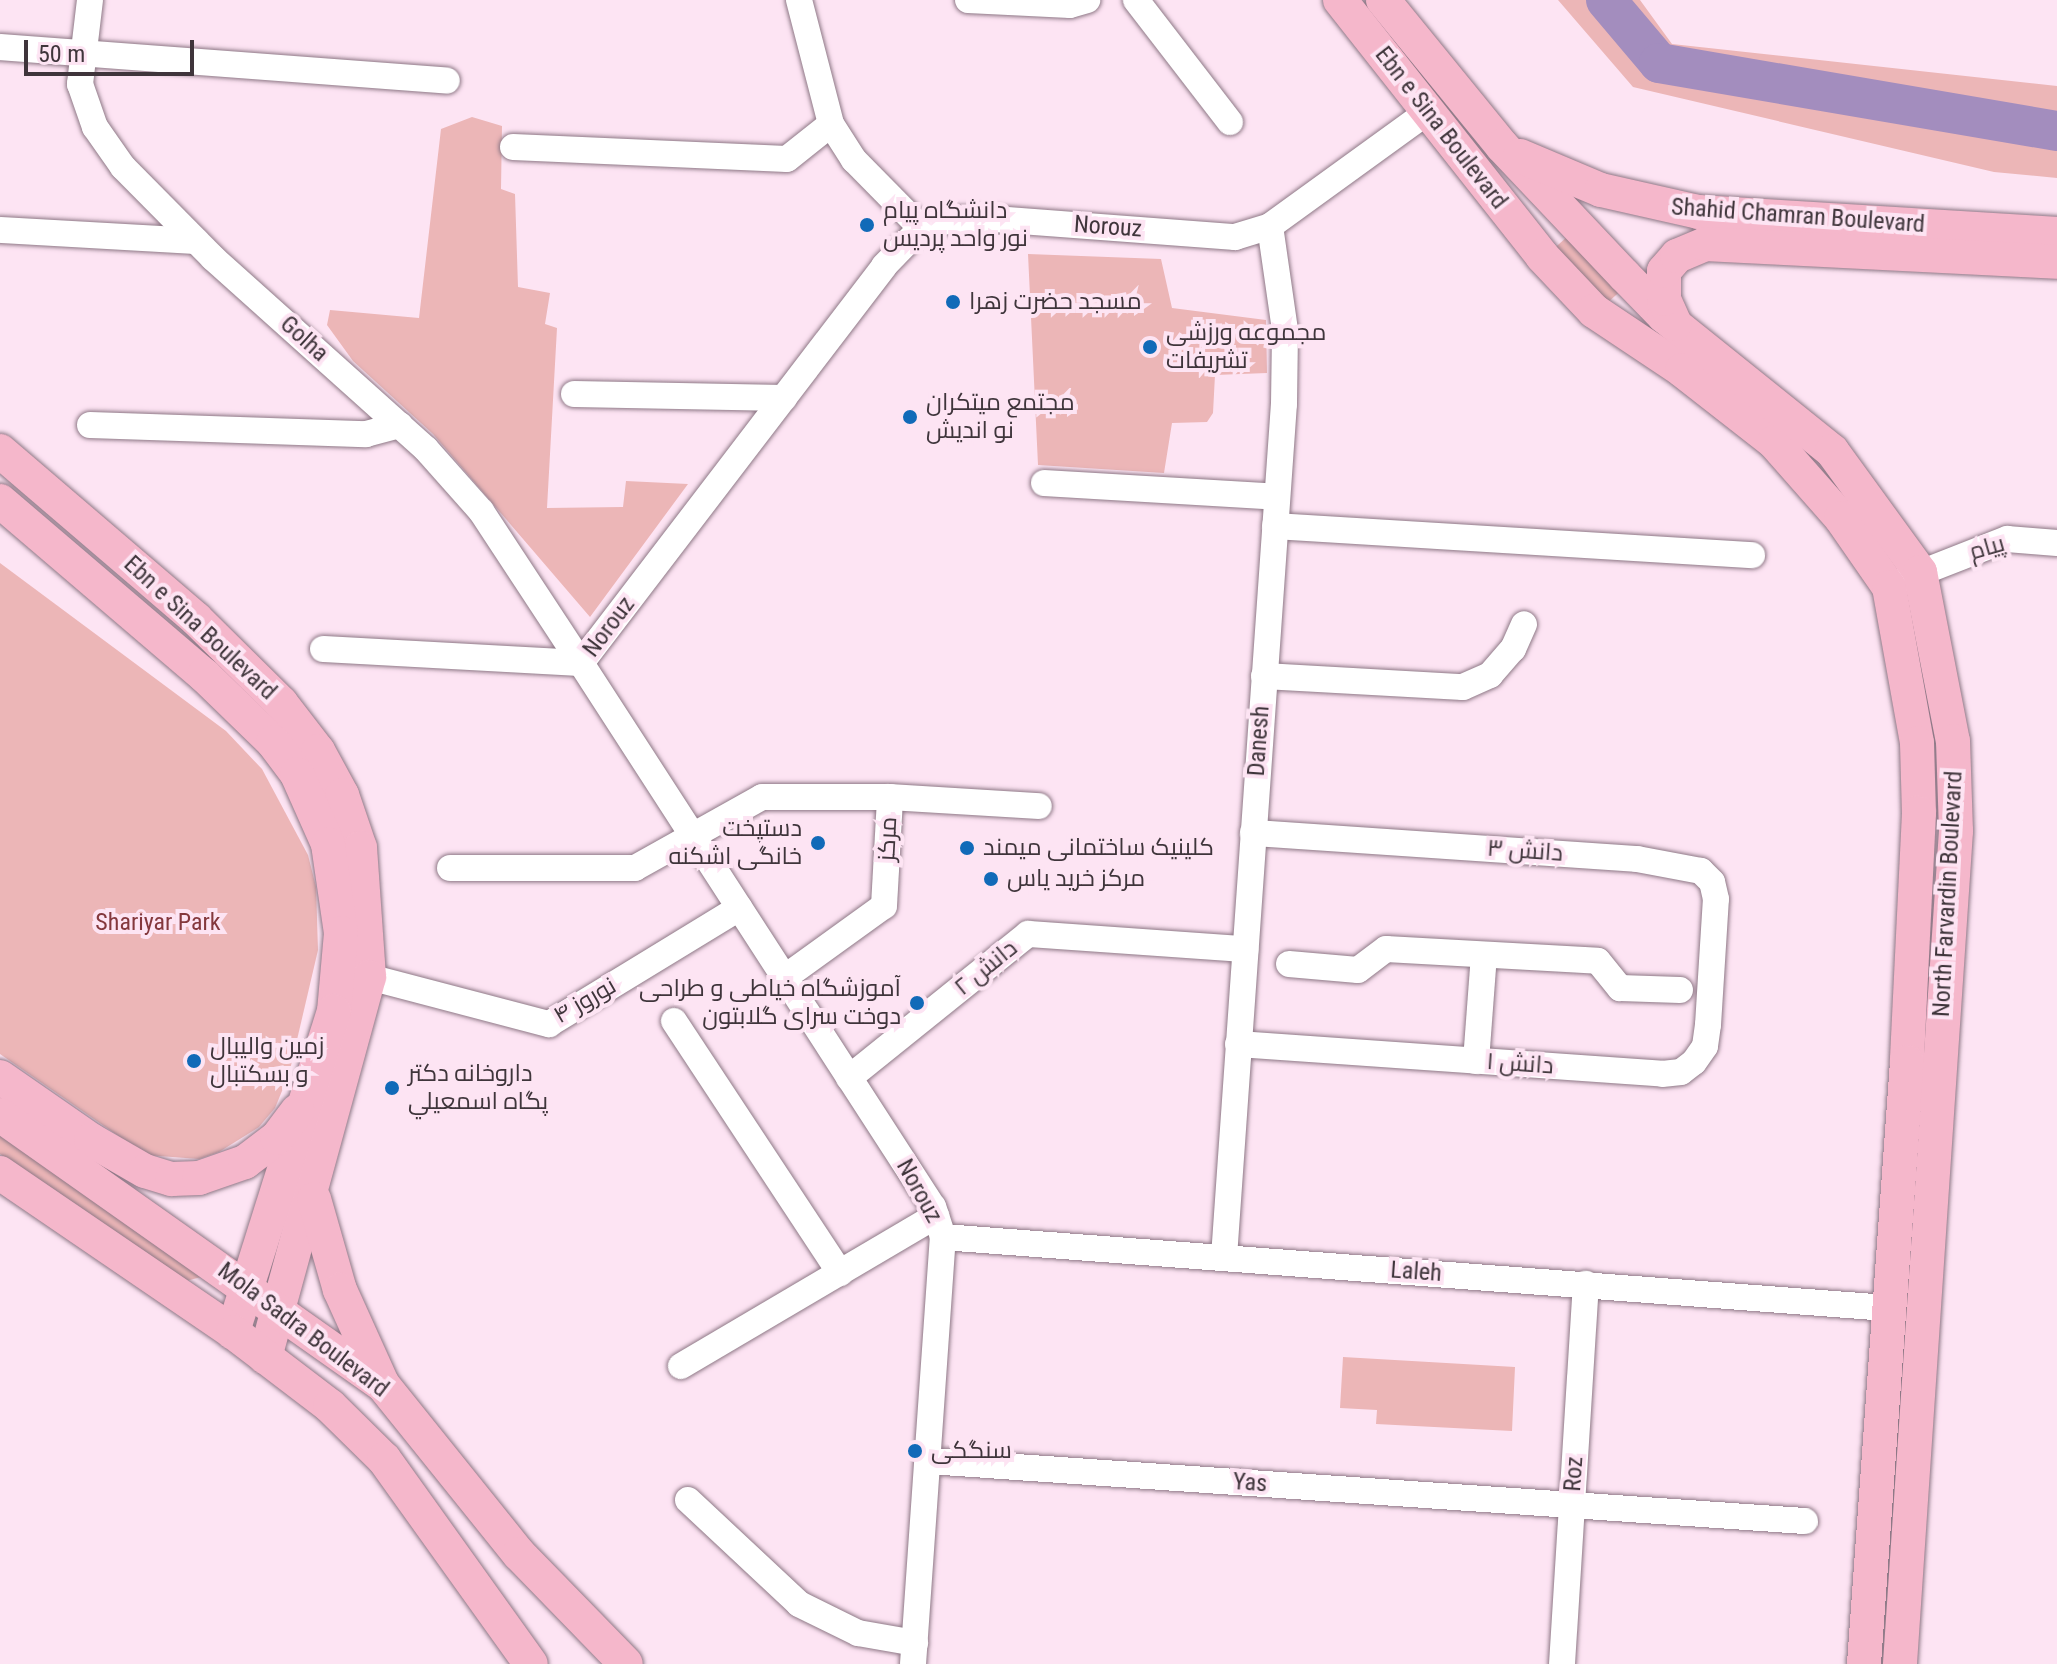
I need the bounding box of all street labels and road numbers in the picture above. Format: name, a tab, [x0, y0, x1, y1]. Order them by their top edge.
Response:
street label: Ebn e Sina Boulevard	[1369, 41, 1513, 215]
street label: Shahid Chamran Boulevard	[1670, 193, 1926, 239]
street label: Norouz	[1073, 210, 1143, 244]
street label: Golha	[274, 310, 334, 368]
street label: پیام	[1966, 529, 2008, 567]
street label: Ebn e Sina Boulevard	[118, 550, 282, 706]
street label: Norouz	[577, 591, 641, 663]
street label: Danesh	[1242, 705, 1276, 777]
street label: North Farvardin Boulevard	[1927, 770, 1969, 1018]
street label: مرکز	[872, 816, 904, 862]
street label: دانش ۳	[1486, 834, 1564, 868]
street label: دانش ۲	[949, 934, 1023, 1002]
street label: نوروز ۴	[549, 972, 621, 1030]
street label: دانش ۱	[1485, 1047, 1555, 1081]
street label: Norouz	[890, 1154, 948, 1228]
street label: Mola Sadra Boulevard	[212, 1256, 394, 1404]
street label: Laleh	[1389, 1256, 1443, 1288]
street label: Roz	[1558, 1455, 1590, 1493]
street label: Yas	[1232, 1467, 1268, 1499]

